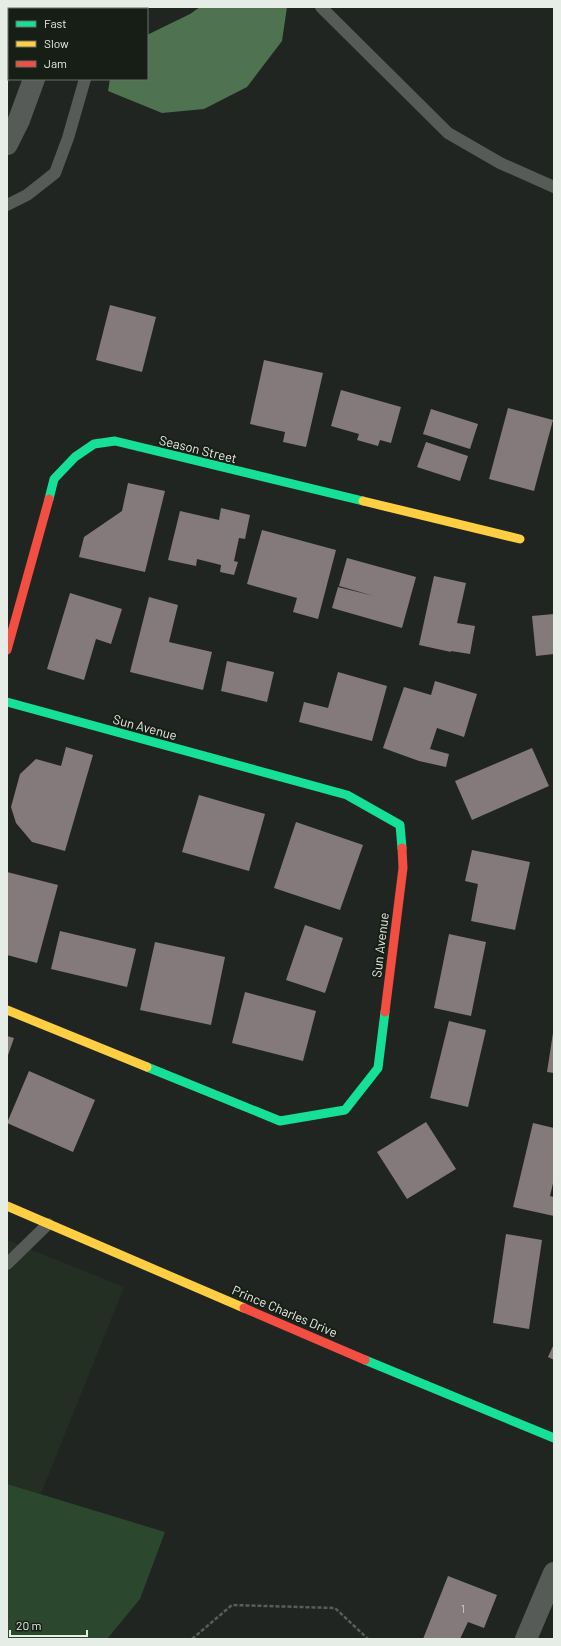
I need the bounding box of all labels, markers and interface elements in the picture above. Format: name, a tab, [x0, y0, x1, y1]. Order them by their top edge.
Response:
legend	[8, 8, 148, 80]
text: Fast	[44, 16, 67, 30]
text: Slow	[44, 36, 69, 50]
text: Jam	[44, 56, 67, 70]
street label: Season Street	[157, 432, 239, 466]
street label: Sun Avenue	[111, 711, 179, 743]
street label: Sun Avenue	[368, 911, 392, 978]
street label: Prince Charles Drive	[230, 1282, 340, 1340]
house number: 1	[461, 1602, 465, 1615]
scale bar	[10, 1612, 87, 1638]
text: 20 m	[16, 1618, 42, 1632]

